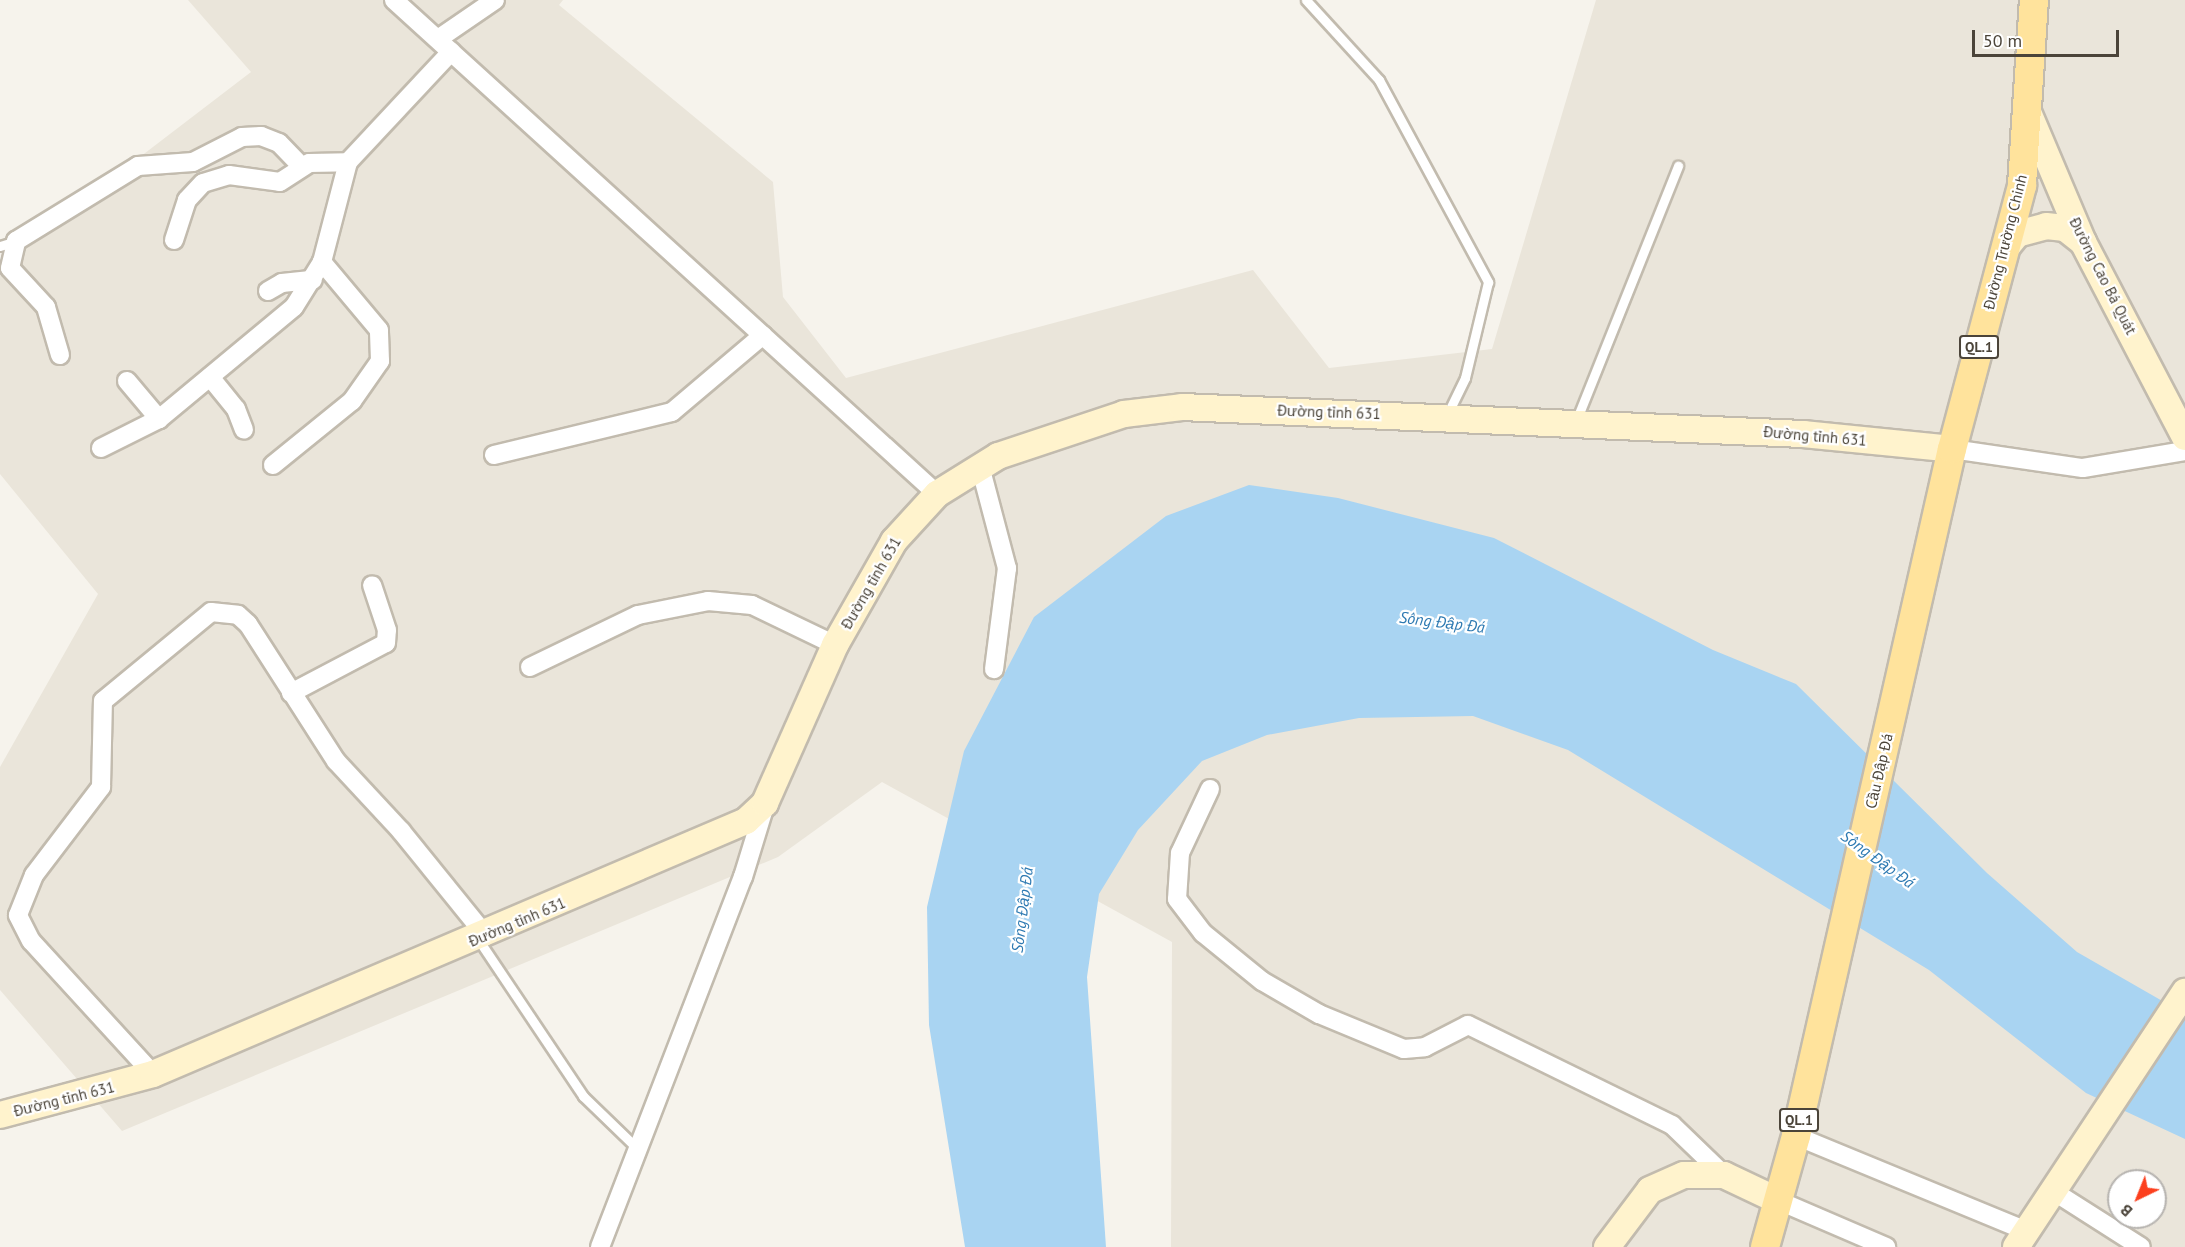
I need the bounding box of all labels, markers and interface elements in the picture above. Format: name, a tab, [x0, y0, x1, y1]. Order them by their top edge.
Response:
scale bar	[1975, 18, 2122, 56]
text: 50 m	[1983, 29, 2022, 52]
street label: Đường Trường Chinh	[1979, 172, 2031, 312]
street label: Đường Cao Bá Quát	[2066, 214, 2140, 338]
road number: QL.1	[1958, 336, 2000, 358]
street label: Đường tỉnh 631	[1277, 401, 1381, 423]
street label: Đường tỉnh 631	[1763, 423, 1867, 449]
street label: Đường tỉnh 631	[837, 534, 905, 632]
water label: Sông Đập Đá	[1398, 607, 1486, 637]
street label: Cầu Đập Đá	[1862, 732, 1896, 810]
water label: Sông Đập Đá	[1838, 826, 1918, 892]
water label: Sông Đập Đá	[1007, 866, 1037, 954]
street label: Đường tỉnh 631	[466, 894, 568, 950]
street label: Đường tỉnh 631	[12, 1078, 116, 1120]
road number: QL.1	[1778, 1109, 1820, 1131]
north arrow	[2107, 1169, 2167, 1229]
text: B	[2116, 1200, 2136, 1221]

